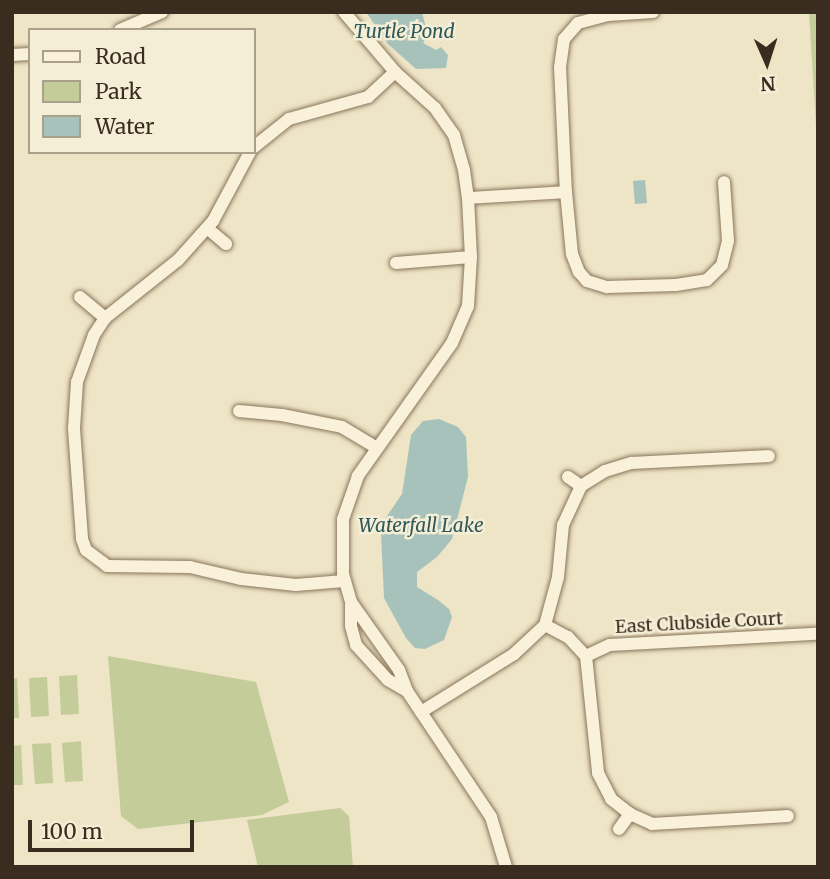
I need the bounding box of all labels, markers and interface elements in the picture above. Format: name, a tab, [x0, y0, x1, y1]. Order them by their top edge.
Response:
water label: Turtle Pond	[353, 21, 455, 43]
legend	[28, 28, 256, 154]
north arrow	[732, 28, 802, 98]
text: Road	[95, 43, 146, 70]
text: N	[760, 72, 776, 96]
text: Park	[95, 78, 142, 105]
text: Water	[95, 113, 154, 140]
water label: Waterfall Lake	[358, 515, 484, 537]
street label: East Clubside Court	[614, 608, 784, 638]
scale bar	[32, 806, 198, 850]
text: 100 m	[41, 818, 103, 845]

